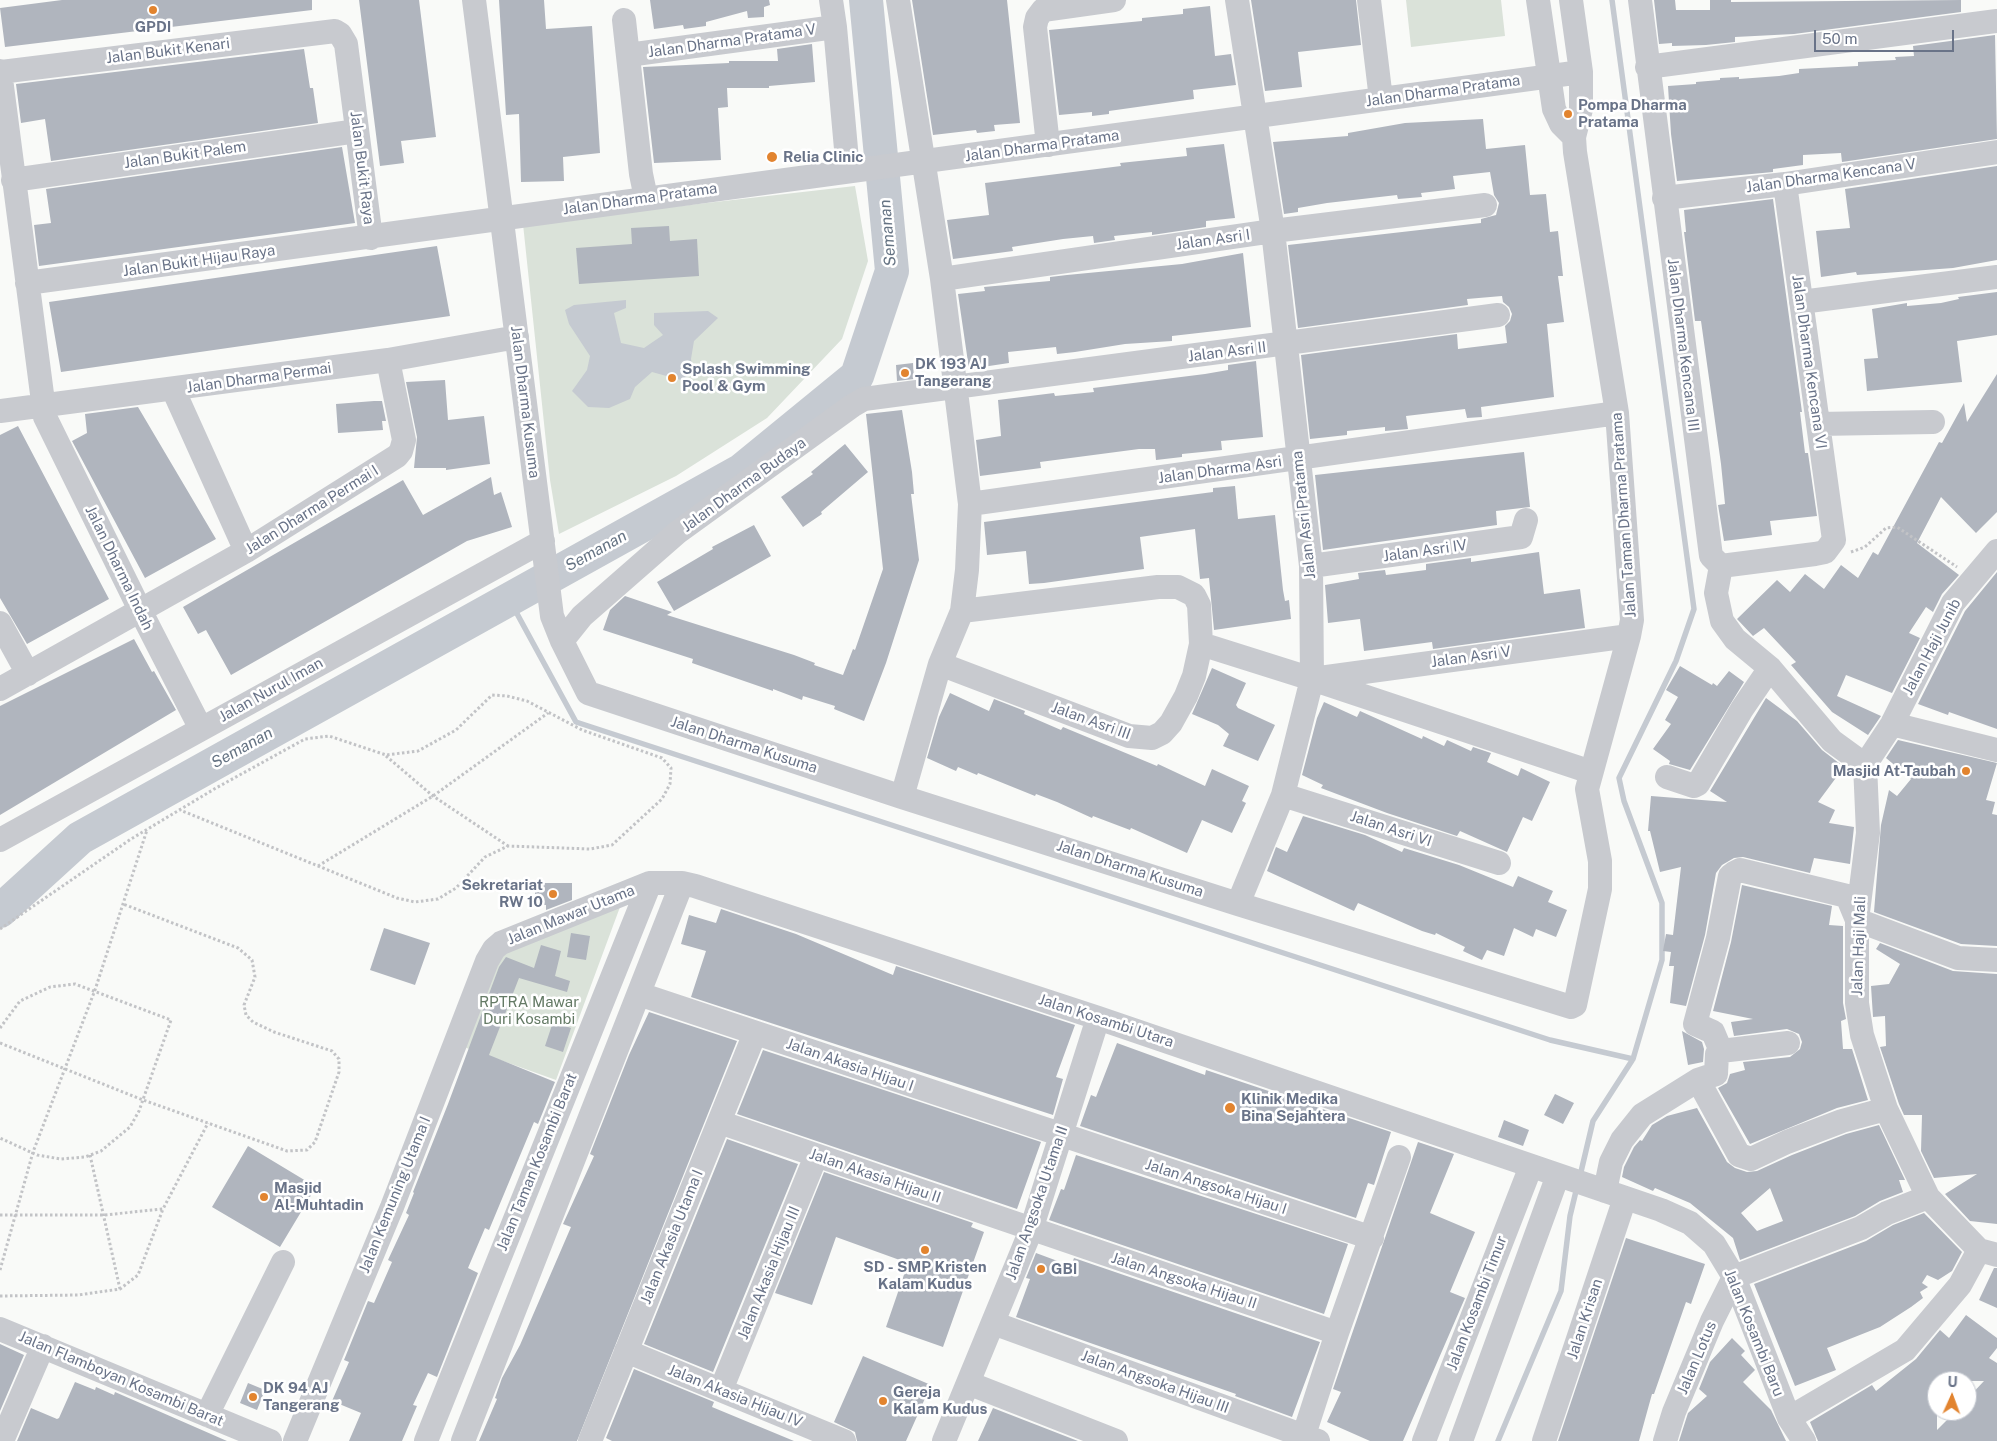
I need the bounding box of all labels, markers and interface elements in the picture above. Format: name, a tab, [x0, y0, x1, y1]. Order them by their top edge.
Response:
marker: GPDI	[147, 4, 159, 16]
place label: GPDI	[135, 18, 171, 36]
street label: Jalan Dharma Pratama V	[647, 20, 817, 62]
scale bar	[1817, 20, 1957, 52]
text: 50 m	[1822, 30, 1857, 47]
street label: Jalan Bukit Kenari	[105, 34, 231, 68]
street label: Jalan Dharma Pratama	[1365, 71, 1521, 111]
place label: Pompa Dharma Pratama	[1578, 96, 1687, 131]
marker: Pompa Dharma Pratama	[1562, 108, 1574, 120]
street label: Jalan Bukit Raya	[346, 110, 378, 226]
street label: Jalan Dharma Pratama	[964, 126, 1120, 166]
street label: Jalan Bukit Palem	[123, 138, 247, 172]
place label: Relia Clinic	[783, 148, 863, 166]
marker: Relia Clinic	[765, 150, 779, 164]
street label: Jalan Dharma Kencana V	[1745, 155, 1917, 197]
street label: Jalan Dharma Pratama	[562, 179, 718, 219]
water label: Semanan	[876, 199, 900, 267]
street label: Jalan Asri I	[1175, 226, 1251, 254]
street label: Jalan Bukit Hijau Raya	[122, 241, 276, 281]
street label: Jalan Dharma Kencana III	[1663, 258, 1703, 432]
street label: Jalan Dharma Kencana VI	[1788, 274, 1830, 450]
street label: Jalan Dharma Kusuma	[507, 325, 543, 479]
street label: Jalan Asri II	[1187, 338, 1267, 366]
place label: DK 193 AJ Tangerang	[915, 355, 991, 390]
street label: Jalan Dharma Permai	[185, 359, 333, 397]
place label: Splash Swimming Pool & Gym	[682, 360, 810, 395]
marker: DK 193 AJ Tangerang	[899, 367, 911, 379]
marker: Splash Swimming Pool & Gym	[666, 372, 678, 384]
street label: Jalan Taman Dharma Pratama	[1608, 412, 1640, 618]
street label: Jalan Dharma Budaya	[678, 434, 810, 536]
street label: Jalan Asri Pratama	[1288, 450, 1320, 580]
street label: Jalan Dharma Asri	[1157, 452, 1283, 488]
street label: Jalan Dharma Permai I	[242, 462, 382, 558]
street label: Jalan Dharma Indah	[81, 503, 157, 633]
water label: Semanan	[562, 526, 630, 576]
street label: Jalan Asri IV	[1382, 536, 1468, 566]
street label: Jalan Haji Junib	[1899, 596, 1965, 698]
street label: Jalan Asri V	[1430, 642, 1512, 672]
street label: Jalan Nurul Iman	[216, 654, 326, 726]
street label: Jalan Asri III	[1049, 698, 1133, 744]
street label: Jalan Dharma Kusuma	[668, 713, 820, 777]
water label: Semanan	[208, 723, 276, 773]
place label: Masjid At-Taubah	[1833, 762, 1956, 780]
marker: Masjid At-Taubah	[1960, 765, 1972, 777]
street label: Jalan Asri VI	[1348, 807, 1434, 851]
street label: Jalan Dharma Kusuma	[1054, 837, 1206, 901]
place label: Sekretariat RW 10	[461, 876, 543, 911]
street label: Jalan Mawar Utama	[505, 881, 637, 949]
marker: Sekretariat RW 10	[547, 888, 559, 900]
street label: Jalan Haji Mali	[1848, 896, 1870, 996]
street label: Jalan Kosambi Utara	[1036, 991, 1176, 1051]
park label: RPTRA Mawar Duri Kosambi	[479, 993, 579, 1028]
street label: Jalan Akasia Hijau I	[784, 1035, 916, 1095]
street label: Jalan Taman Kosambi Barat	[493, 1070, 581, 1254]
place label: Klinik Medika Bina Sejahtera	[1241, 1090, 1346, 1125]
marker: Klinik Medika Bina Sejahtera	[1223, 1101, 1237, 1115]
street label: Jalan Kemuning Utama I	[355, 1114, 435, 1276]
street label: Jalan Angsoka Utama II	[1002, 1124, 1072, 1282]
street label: Jalan Akasia Hijau II	[807, 1145, 943, 1207]
street label: Jalan Angsoka Hijau I	[1143, 1156, 1289, 1218]
street label: Jalan Akasia Utama I	[637, 1167, 707, 1307]
place label: Masjid Al-Muhtadin	[274, 1179, 364, 1214]
marker: Masjid Al-Muhtadin	[258, 1191, 270, 1203]
street label: Jalan Akasia Hijau III	[734, 1204, 804, 1342]
street label: Jalan Kosambi Timur	[1443, 1233, 1511, 1373]
marker: SD - SMP Kristen Kalam Kudus	[919, 1244, 931, 1256]
street label: Jalan Angsoka Hijau II	[1109, 1249, 1259, 1313]
place label: SD - SMP Kristen Kalam Kudus	[863, 1258, 987, 1293]
place label: GBI	[1051, 1260, 1077, 1278]
marker: GBI	[1035, 1263, 1047, 1275]
street label: Jalan Kosambi Baru	[1720, 1267, 1788, 1399]
street label: Jalan Krisan	[1564, 1276, 1606, 1362]
street label: Jalan Lotus	[1674, 1319, 1720, 1397]
street label: Jalan Flamboyan Kosambi Barat	[16, 1328, 226, 1430]
street label: Jalan Angsoka Hijau III	[1078, 1347, 1232, 1417]
street label: Jalan Akasia Hijau IV	[665, 1361, 805, 1431]
north arrow	[1927, 1371, 1977, 1421]
text: U	[1947, 1374, 1958, 1390]
place label: DK 94 AJ Tangerang	[263, 1379, 339, 1414]
place label: Gereja Kalam Kudus	[893, 1383, 987, 1418]
marker: DK 94 AJ Tangerang	[247, 1391, 259, 1403]
marker: Gereja Kalam Kudus	[877, 1395, 889, 1407]

